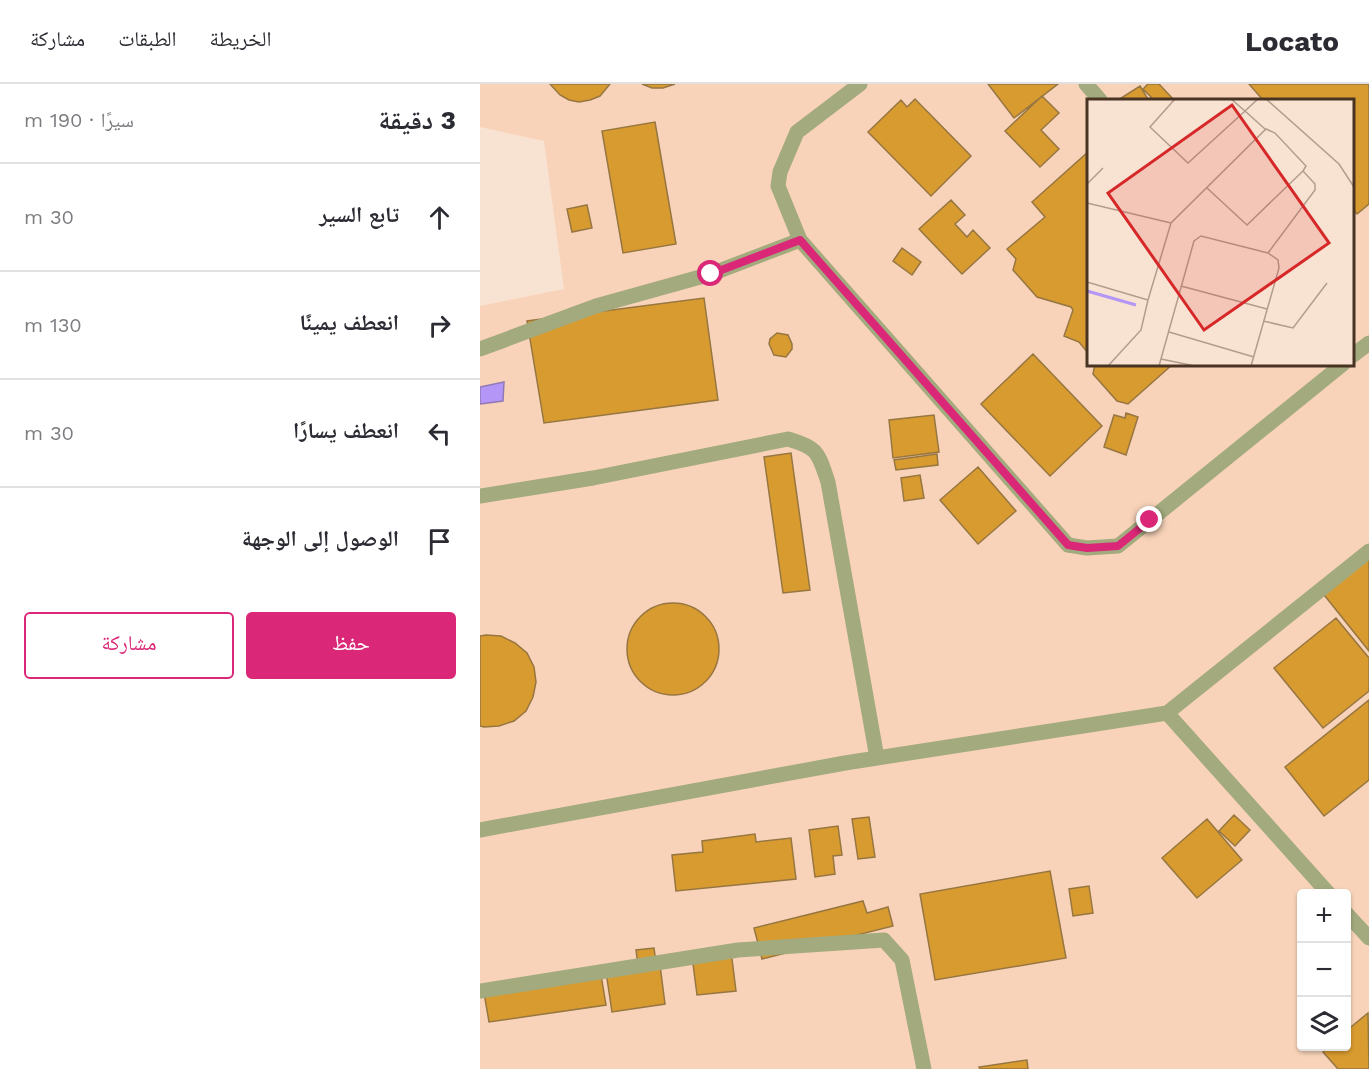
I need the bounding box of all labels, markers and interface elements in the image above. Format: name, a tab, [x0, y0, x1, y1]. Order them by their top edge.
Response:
text: Locato	[1245, 25, 1339, 58]
text: مشاركة	[30, 26, 85, 51]
text: الطبقات	[118, 26, 177, 51]
text: الخريطة	[210, 26, 271, 51]
inset map	[1087, 99, 1354, 366]
text: 3 دقيقة	[379, 105, 456, 135]
text: سيرًا · 190 m	[24, 108, 134, 132]
icon: ahead	[423, 201, 456, 234]
text: تابع السير	[319, 202, 399, 227]
text: 30 m	[24, 205, 74, 229]
route start	[697, 260, 723, 286]
icon: right	[423, 309, 456, 342]
text: انعطف يمينًا	[299, 310, 399, 335]
text: 130 m	[24, 313, 82, 337]
icon: left	[423, 417, 456, 450]
text: انعطف يسارًا	[293, 418, 399, 443]
text: 30 m	[24, 421, 74, 445]
route end	[1136, 506, 1162, 532]
icon: arrive	[423, 525, 456, 558]
text: الوصول إلى الوجهة	[242, 526, 399, 551]
button: مشاركة	[24, 612, 234, 679]
button: حفظ	[246, 612, 456, 679]
map controls	[1297, 889, 1351, 1051]
button: +	[1297, 889, 1351, 943]
button: −	[1297, 943, 1351, 997]
button: layers	[1297, 997, 1351, 1051]

